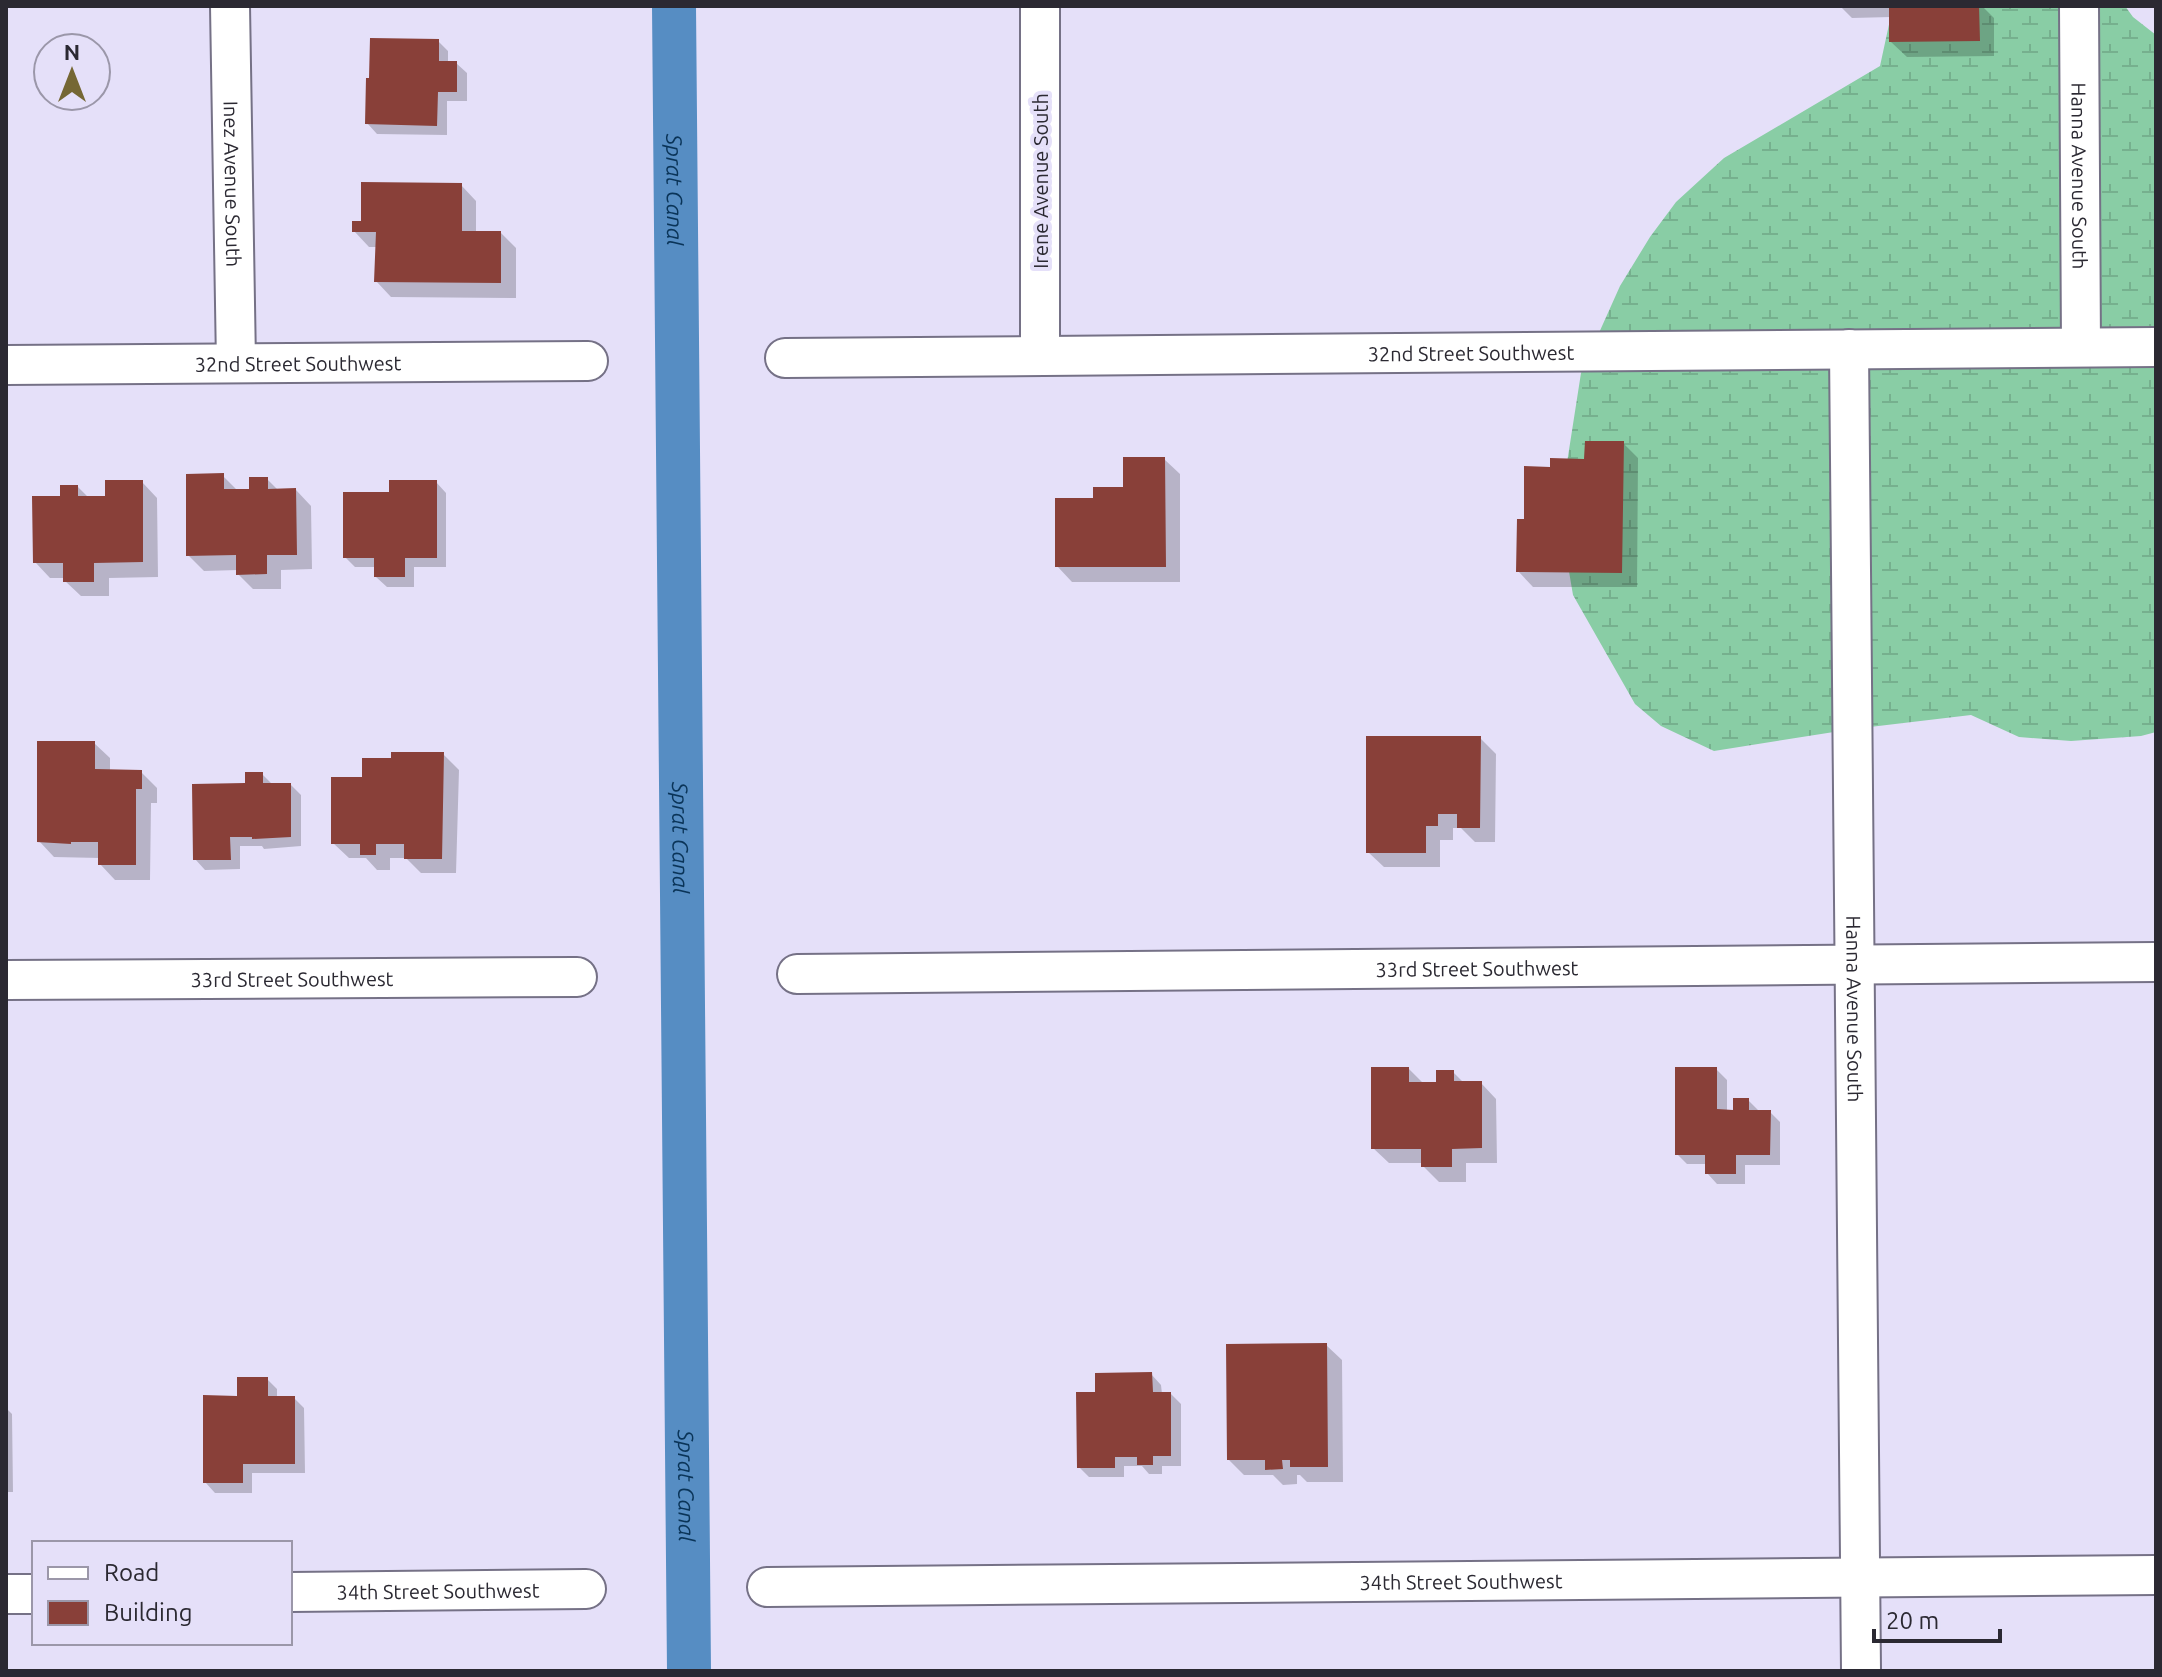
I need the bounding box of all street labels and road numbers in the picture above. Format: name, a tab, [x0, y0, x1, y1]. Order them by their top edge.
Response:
street label: Hanna Avenue South	[2068, 82, 2092, 270]
street label: Irene Avenue South	[1029, 93, 1052, 269]
street label: Inez Avenue South	[220, 101, 246, 267]
street label: 32nd Street Southwest	[1368, 340, 1575, 365]
street label: 32nd Street Southwest	[195, 351, 402, 375]
street label: Hanna Avenue South	[1843, 915, 1867, 1103]
street label: 33rd Street Southwest	[1375, 956, 1579, 980]
street label: 33rd Street Southwest	[190, 966, 394, 991]
street label: 34th Street Southwest	[1359, 1569, 1563, 1593]
street label: 34th Street Southwest	[336, 1578, 540, 1603]

